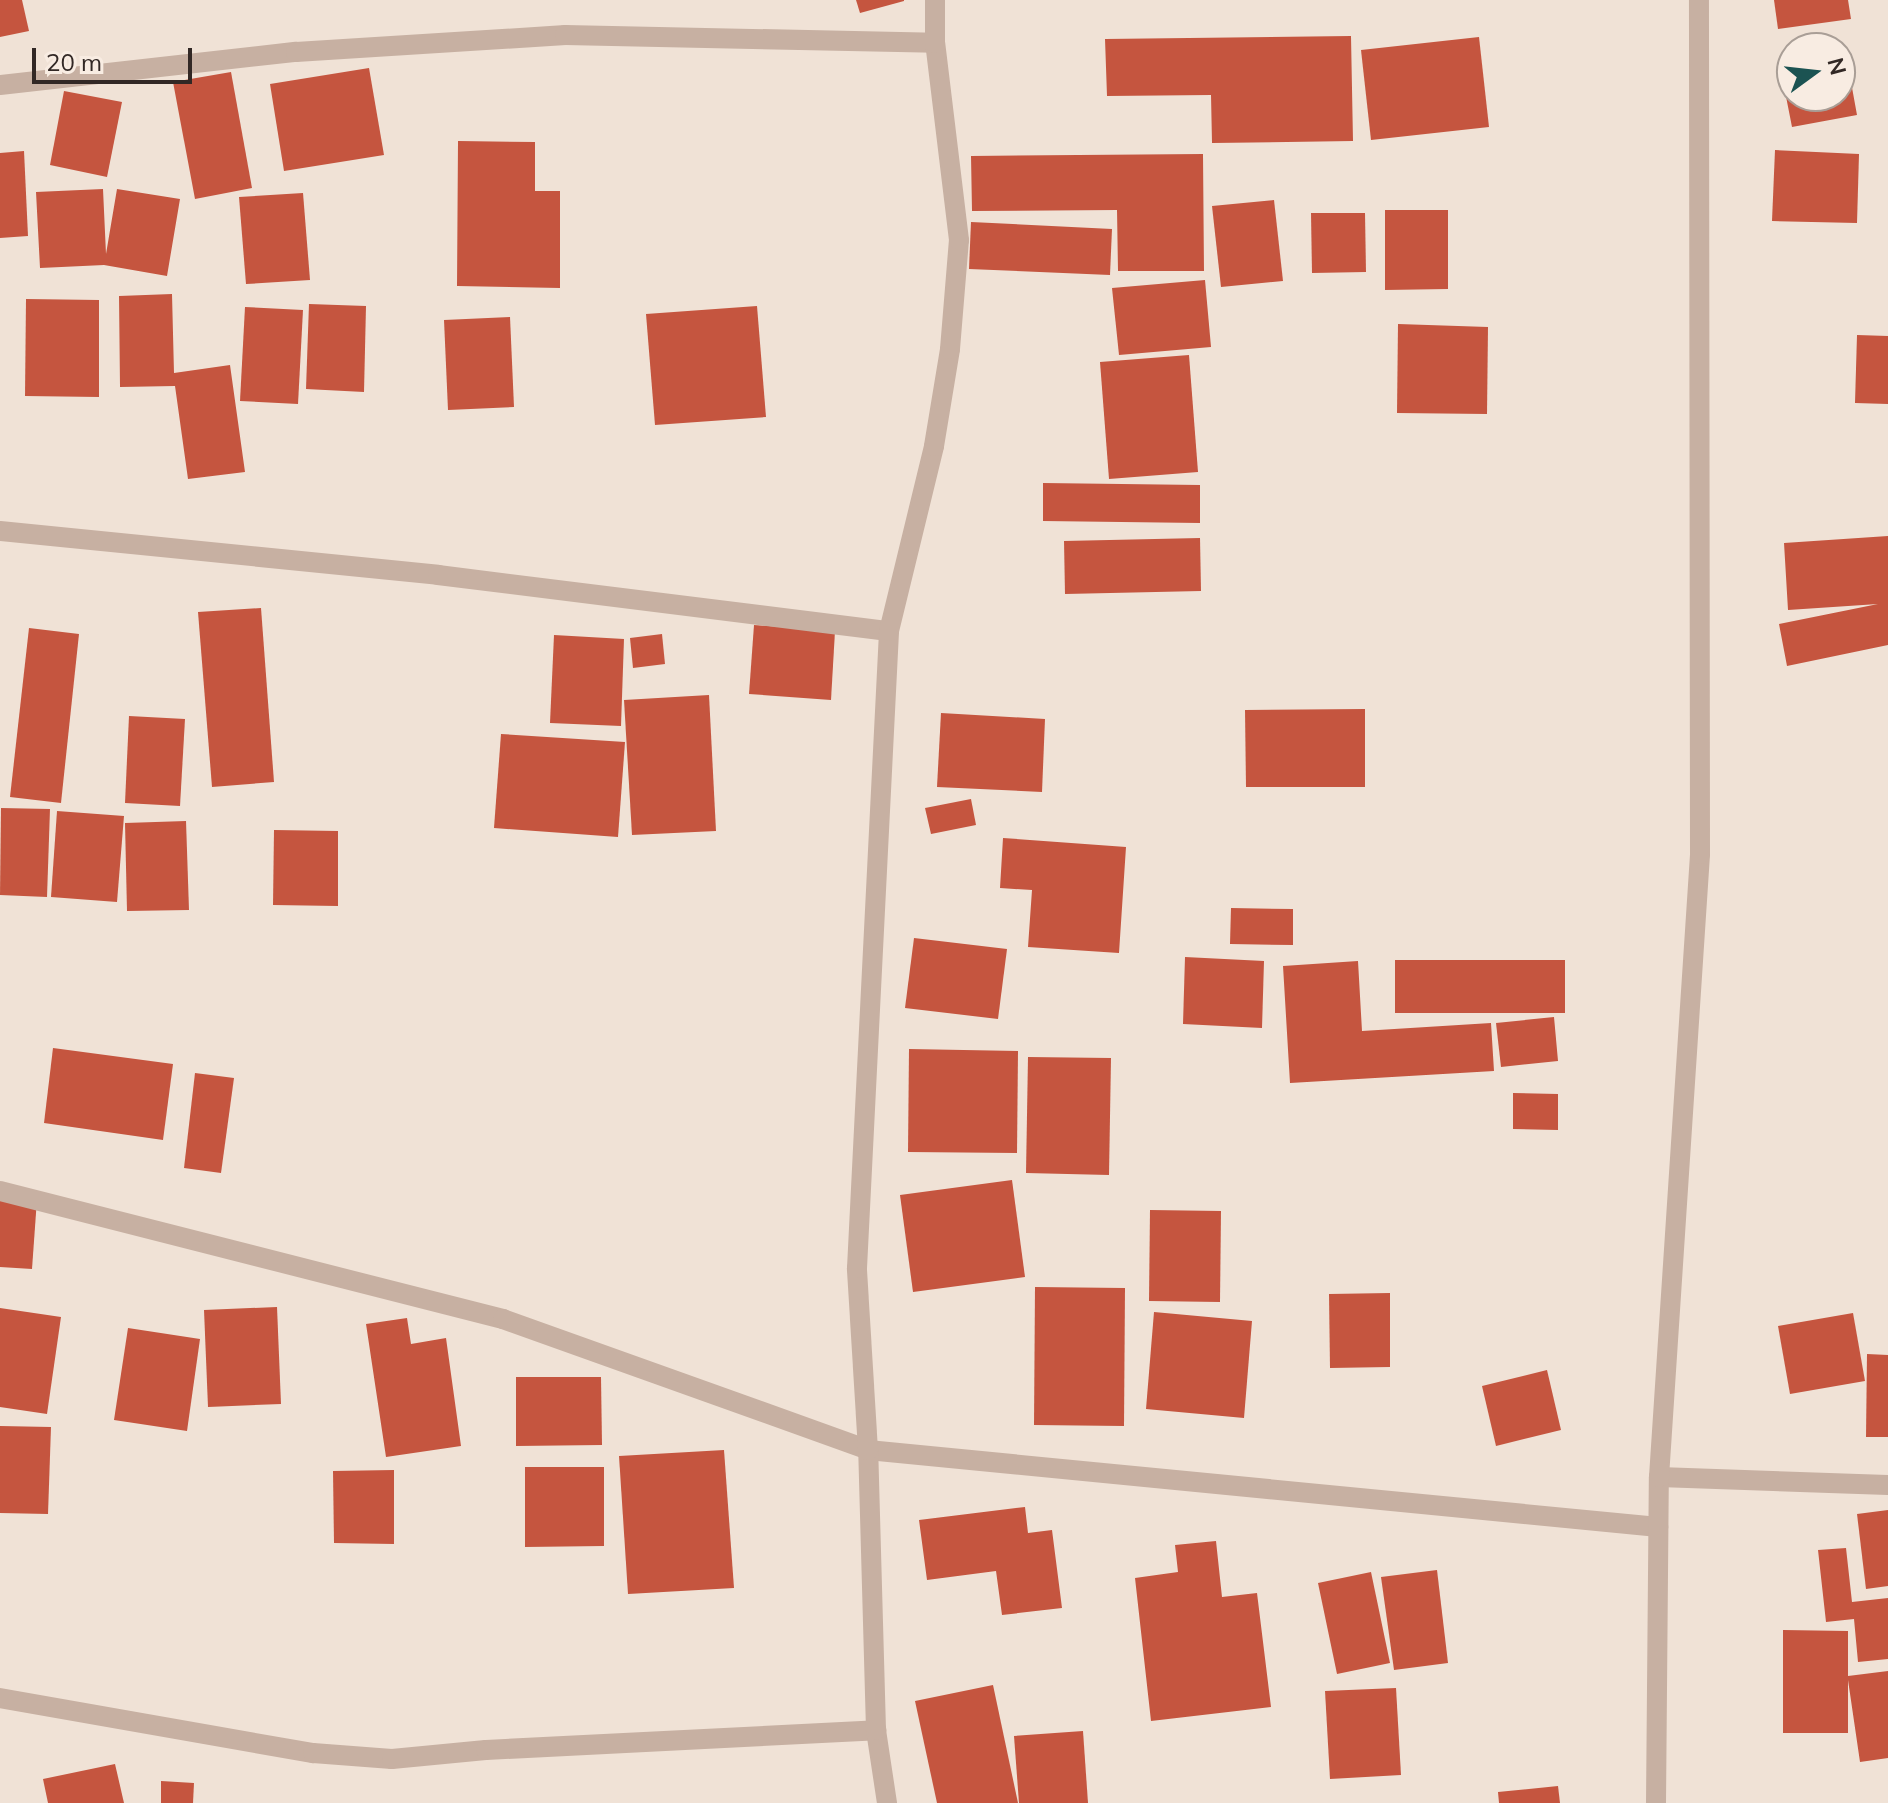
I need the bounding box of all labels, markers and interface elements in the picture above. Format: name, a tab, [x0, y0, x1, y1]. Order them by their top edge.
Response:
scale bar	[36, 32, 196, 82]
north arrow	[1776, 32, 1856, 112]
text: 20 m	[46, 47, 102, 77]
text: N	[1822, 55, 1853, 78]

